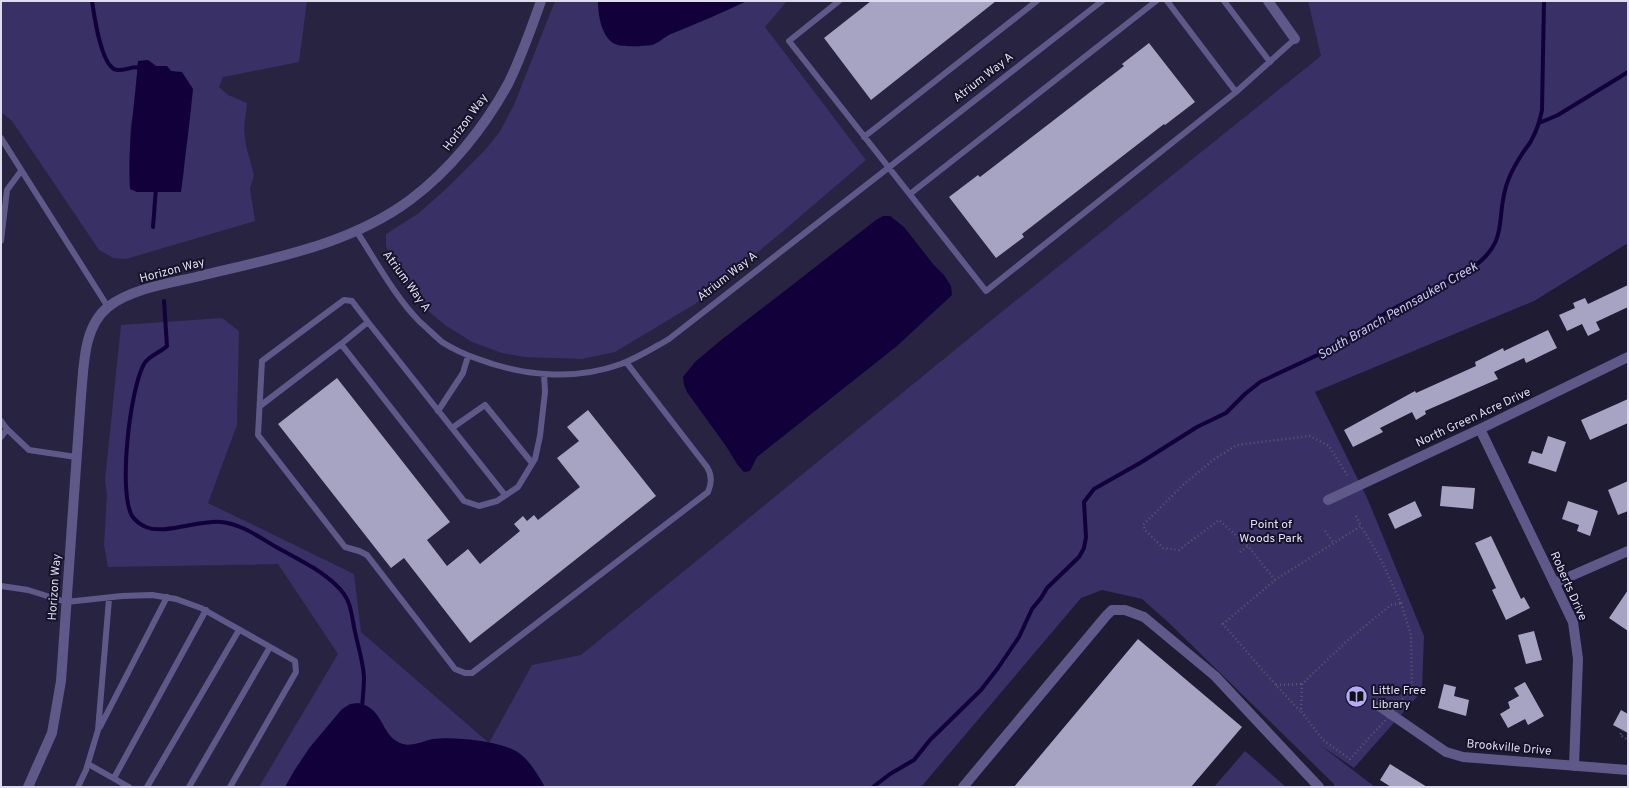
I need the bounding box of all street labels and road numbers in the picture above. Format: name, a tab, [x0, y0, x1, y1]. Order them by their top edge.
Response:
street label: Atrium Way A	[950, 49, 1017, 106]
street label: Horizon Way	[440, 91, 492, 154]
street label: Atrium Way A	[378, 248, 434, 315]
street label: Atrium Way A	[694, 248, 761, 305]
street label: Horizon Way	[138, 255, 207, 287]
street label: North Green Acre Drive	[1413, 384, 1533, 452]
street label: Roberts Drive	[1546, 549, 1590, 623]
street label: Horizon Way	[45, 553, 65, 621]
street label: Brookville Drive	[1466, 736, 1552, 760]

